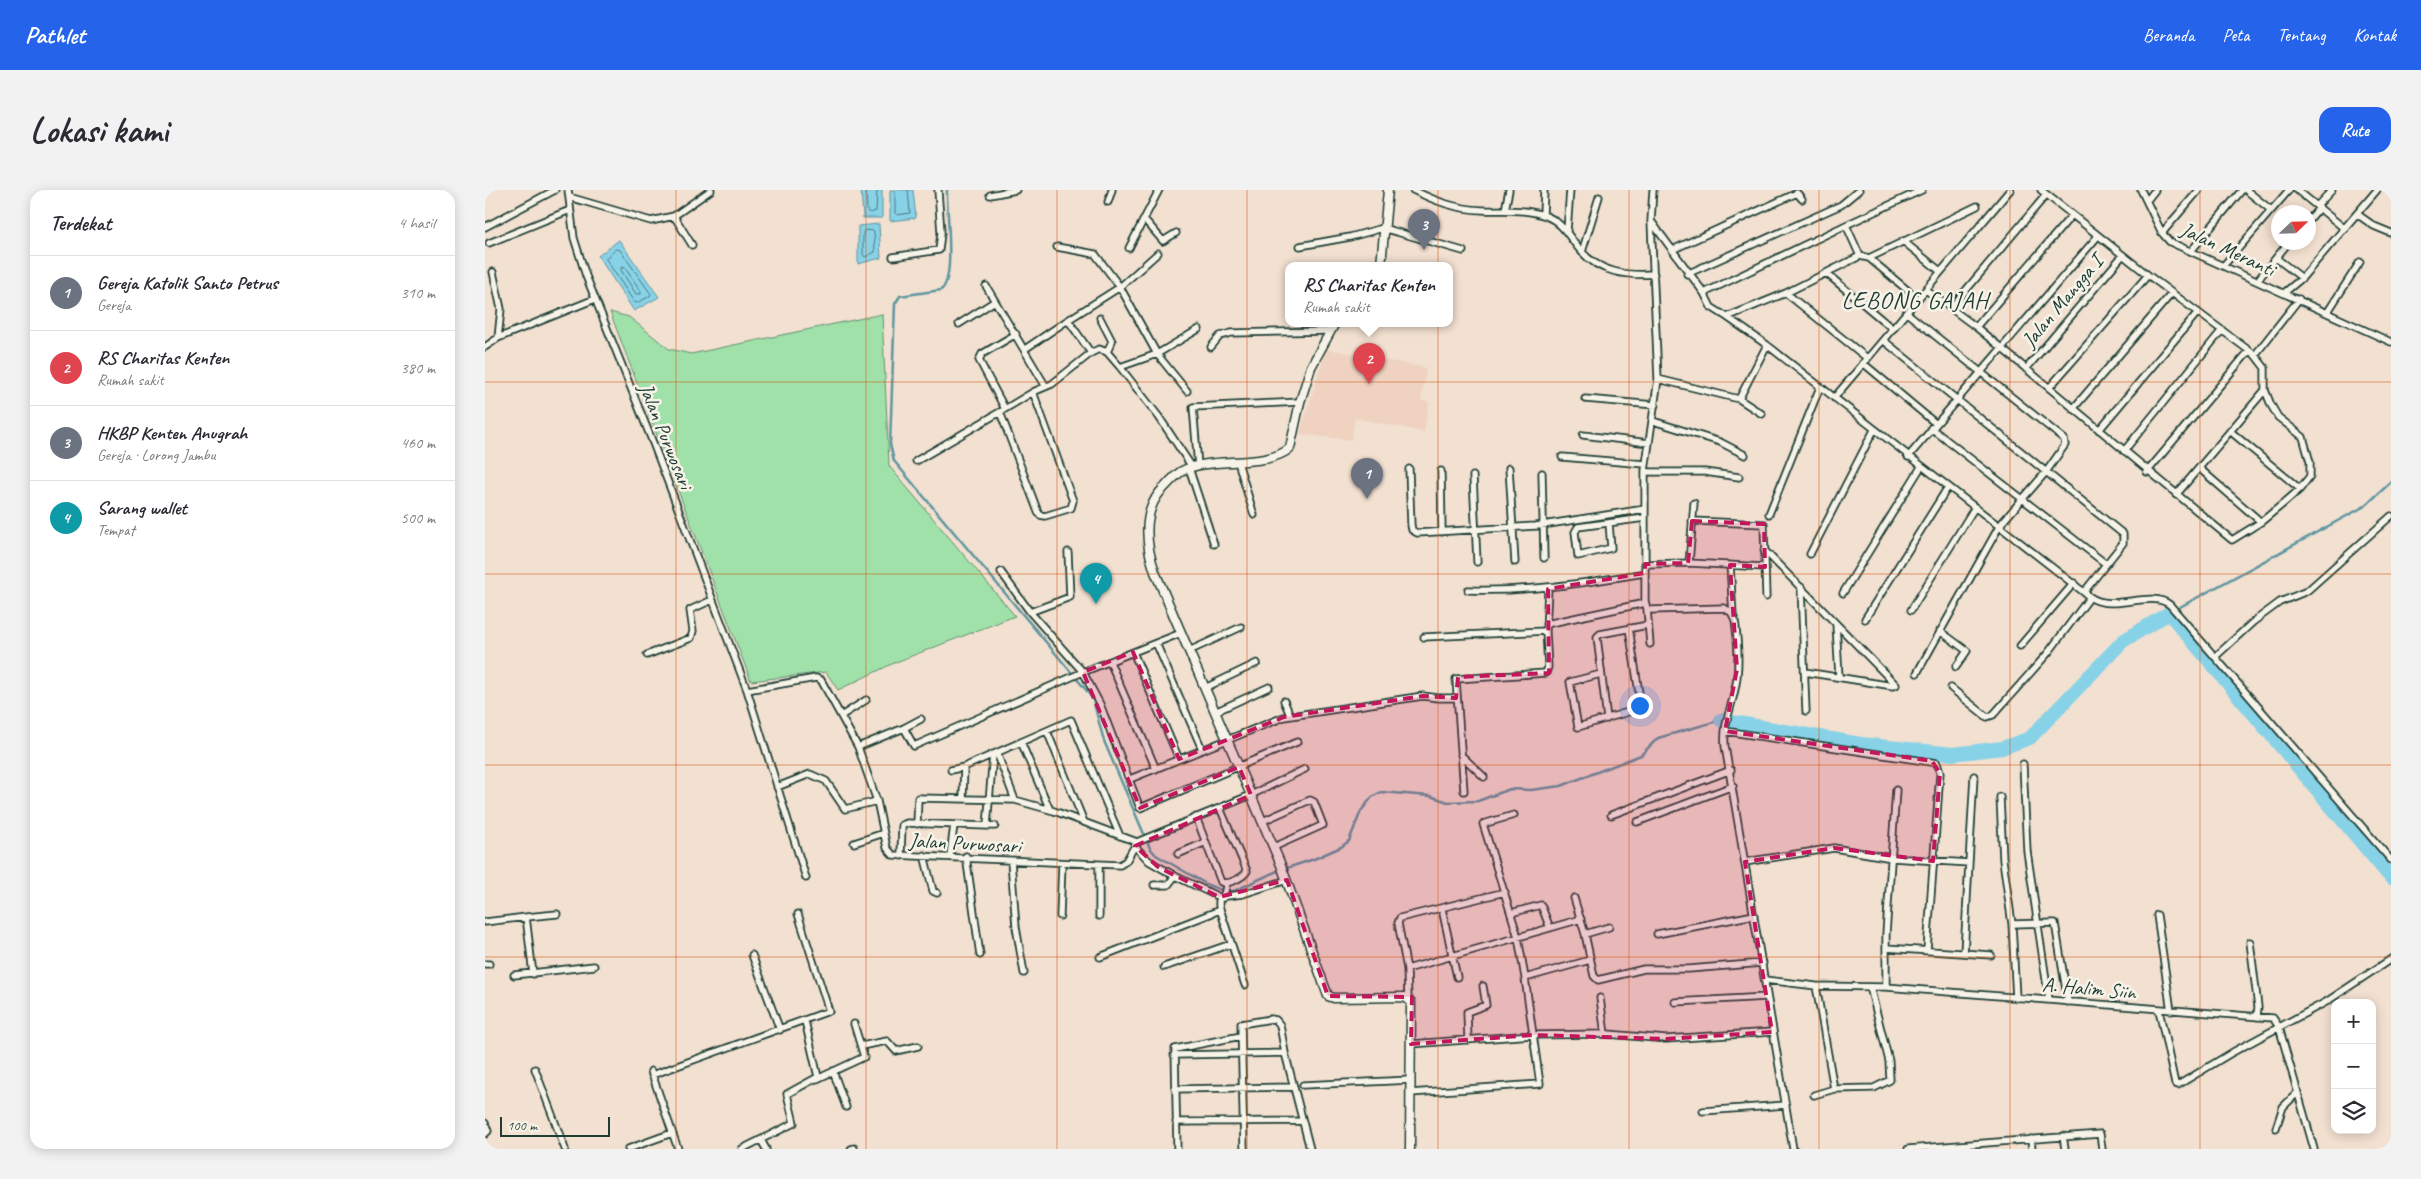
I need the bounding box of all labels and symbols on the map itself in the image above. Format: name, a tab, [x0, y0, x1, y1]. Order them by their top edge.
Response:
north arrow	[2271, 205, 2316, 250]
pin: 3	[1408, 209, 1440, 250]
street label: Jalan Meranti	[2176, 215, 2282, 283]
street label: Jalan Mangga I	[2015, 246, 2111, 353]
district label: LEBONG GAJAH	[1841, 285, 1992, 315]
pin: 2	[1353, 343, 1385, 384]
street label: Jalan Purwosari	[633, 378, 700, 496]
pin: 1	[1351, 458, 1383, 499]
pin: 4	[1080, 563, 1112, 604]
your location	[1627, 693, 1653, 719]
street label: Jalan Purwosari	[907, 827, 1025, 859]
street label: A. Halim Siin	[2041, 971, 2138, 1005]
scale bar	[500, 1114, 610, 1137]

